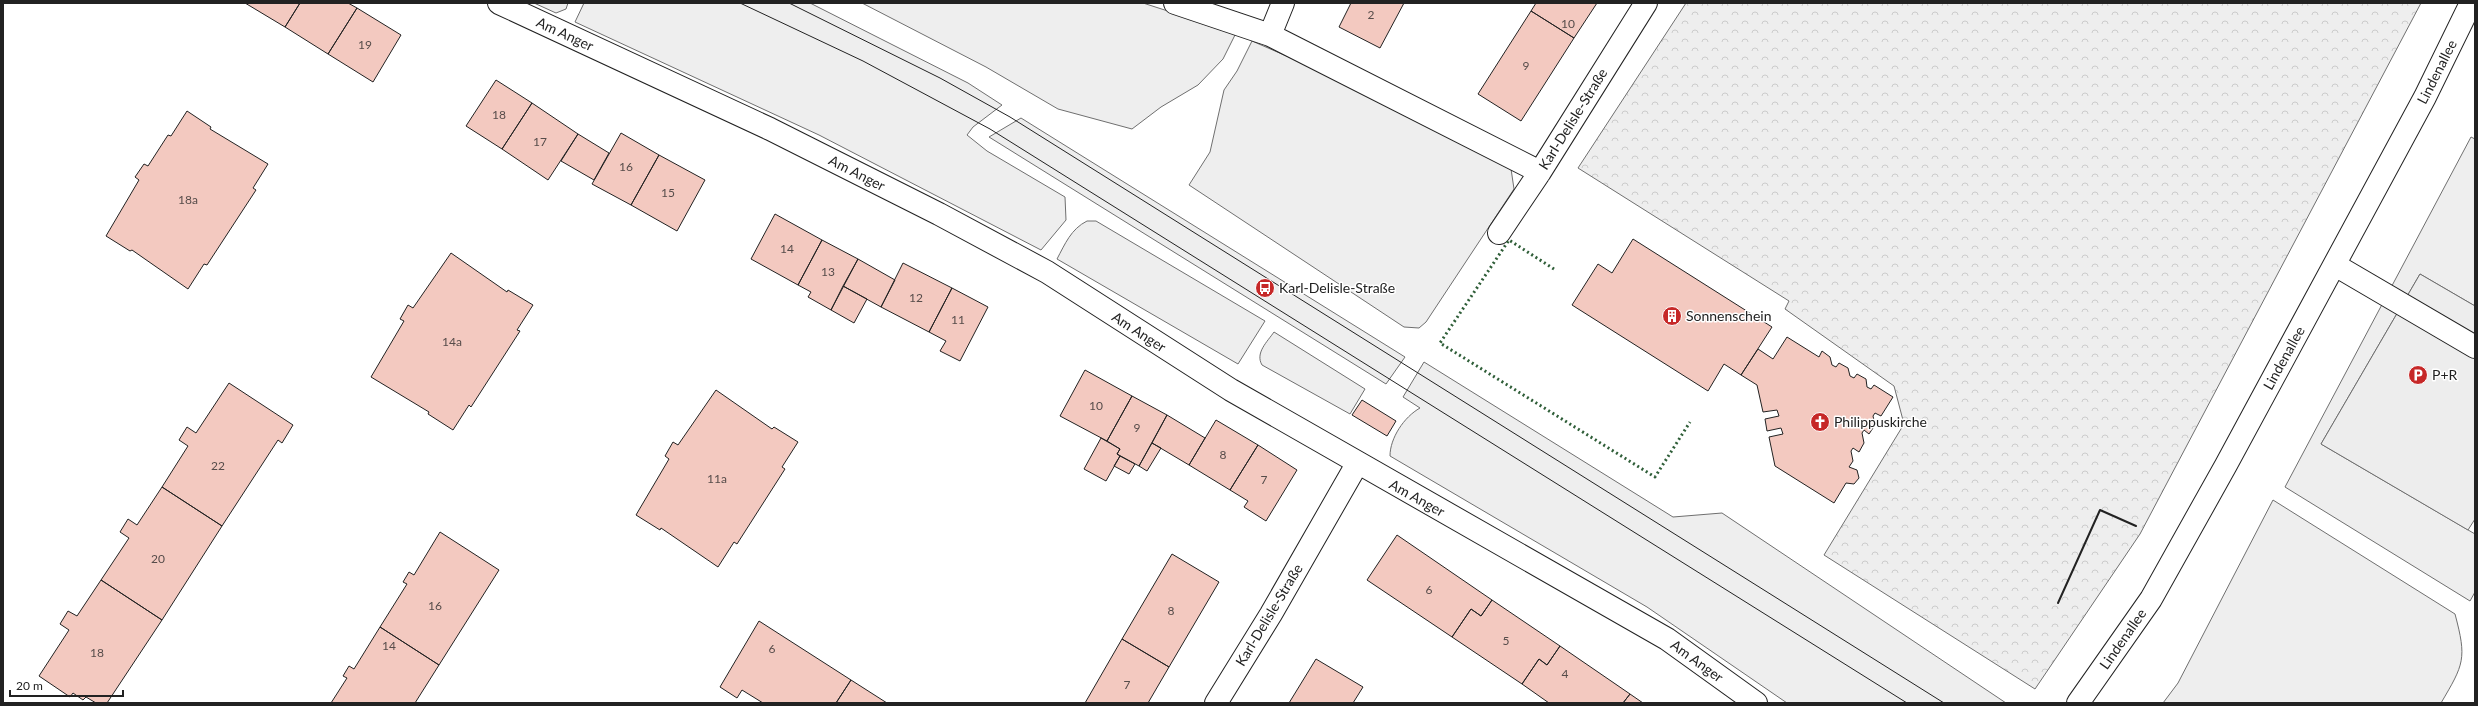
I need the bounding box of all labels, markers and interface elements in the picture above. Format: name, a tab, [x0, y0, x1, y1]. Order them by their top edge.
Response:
house number: 2	[1368, 7, 1375, 22]
street label: Am Anger	[534, 13, 596, 54]
house number: 10	[1561, 16, 1575, 31]
house number: 19	[358, 37, 372, 52]
street label: Lindenallee	[2413, 37, 2460, 107]
house number: 9	[1523, 58, 1530, 73]
street label: Karl-Delisle-Straße	[1535, 65, 1611, 172]
house number: 18	[492, 107, 506, 122]
house number: 17	[533, 134, 547, 149]
street label: Am Anger	[826, 151, 888, 194]
house number: 16	[619, 159, 633, 174]
house number: 15	[661, 185, 675, 200]
house number: 18a	[178, 192, 198, 207]
house number: 14	[780, 241, 794, 256]
house number: 13	[821, 264, 835, 279]
bus stop icon: Karl-Delisle-Straße	[1254, 277, 1276, 299]
place label: Karl-Delisle-Straße	[1279, 279, 1395, 296]
house number: 12	[909, 290, 923, 305]
building icon: Sonnenschein	[1661, 305, 1683, 327]
place label: Sonnenschein	[1686, 307, 1771, 324]
street label: Am Anger	[1109, 308, 1169, 355]
house number: 11	[951, 312, 965, 327]
street label: Lindenallee	[2259, 323, 2308, 392]
house number: 14a	[442, 334, 462, 349]
parking icon: P+R	[2407, 364, 2429, 386]
place label: P+R	[2432, 366, 2458, 383]
house number: 10	[1089, 398, 1103, 413]
church icon: Philippuskirche	[1809, 411, 1831, 433]
place label: Philippuskirche	[1834, 413, 1927, 430]
house number: 9	[1134, 420, 1141, 435]
house number: 8	[1220, 447, 1227, 462]
house number: 22	[211, 458, 225, 473]
house number: 11a	[707, 471, 727, 486]
house number: 7	[1261, 472, 1268, 487]
street label: Am Anger	[1386, 475, 1448, 520]
house number: 20	[151, 551, 165, 566]
street label: Karl-Delisle-Straße	[1231, 561, 1306, 669]
house number: 6	[1426, 582, 1433, 597]
house number: 16	[428, 598, 442, 613]
house number: 8	[1168, 603, 1175, 618]
street label: Lindenallee	[2096, 605, 2150, 672]
house number: 5	[1503, 633, 1510, 648]
street label: Am Anger	[1668, 636, 1727, 685]
house number: 14	[382, 638, 396, 653]
house number: 6	[769, 641, 776, 656]
house number: 18	[90, 645, 104, 660]
house number: 4	[1562, 666, 1569, 681]
scale bar	[10, 672, 123, 698]
house number: 7	[1124, 677, 1131, 692]
text: 20 m	[16, 678, 43, 693]

